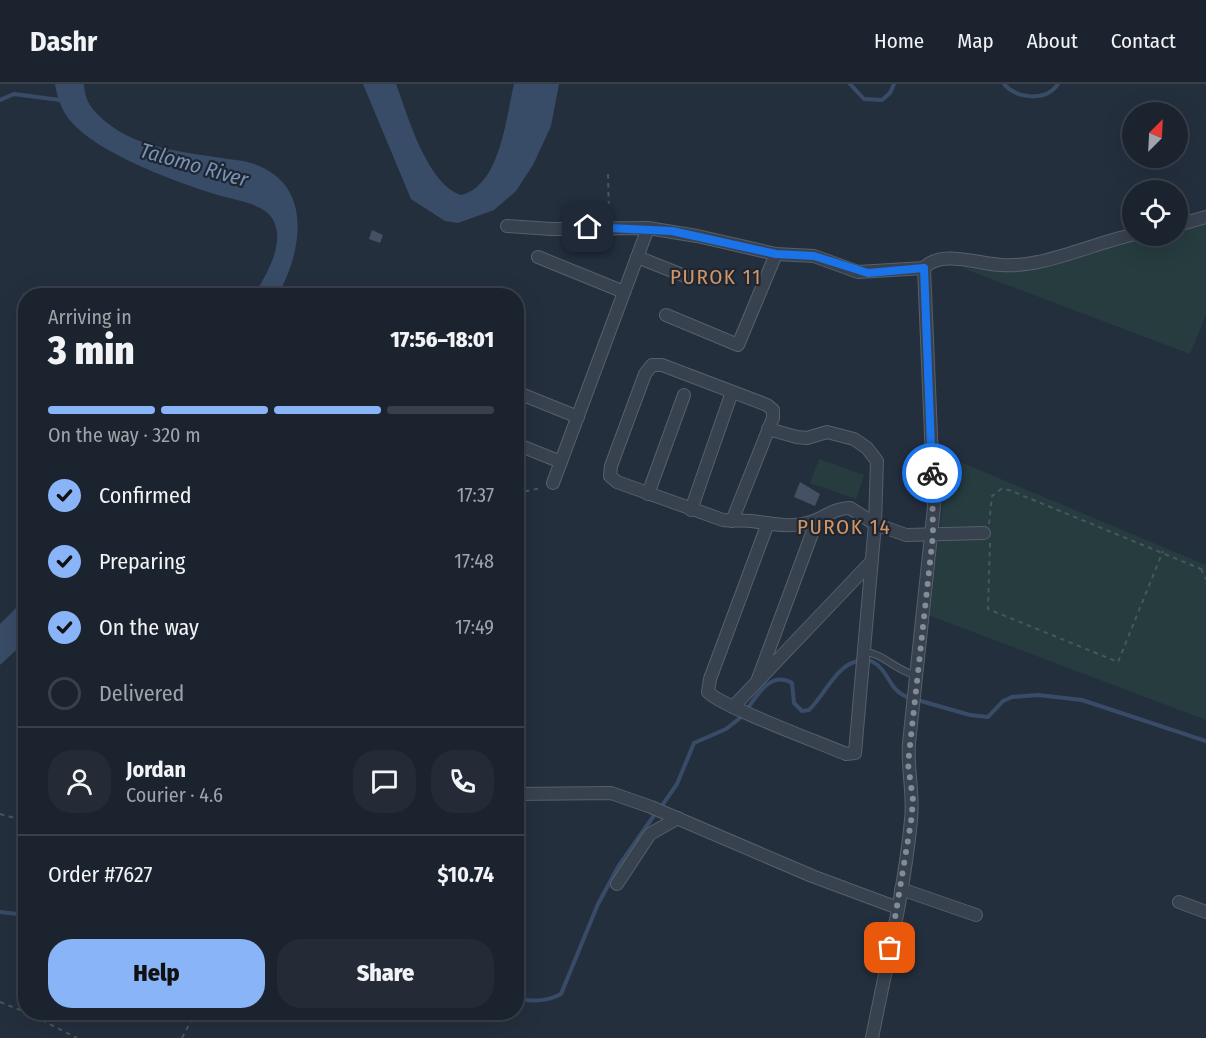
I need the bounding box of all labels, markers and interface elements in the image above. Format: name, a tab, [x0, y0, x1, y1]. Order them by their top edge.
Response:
text: Dashr	[30, 25, 97, 58]
text: Home	[874, 28, 924, 54]
text: Map	[957, 28, 994, 54]
text: About	[1027, 28, 1078, 54]
text: Contact	[1111, 28, 1176, 54]
north arrow	[1122, 102, 1188, 168]
map controls	[1122, 102, 1188, 246]
water label: Talomo River	[137, 137, 252, 193]
button: locate	[1122, 180, 1188, 246]
pin	[562, 201, 613, 252]
icon: home	[571, 210, 604, 243]
district label: PUROK 11	[670, 264, 762, 290]
text: Arriving in	[48, 305, 132, 329]
text: 17:56–18:01	[390, 326, 494, 353]
text: 3 min	[48, 328, 135, 374]
text: On the way · 320 m	[48, 423, 201, 447]
courier	[902, 443, 962, 503]
icon: bike	[916, 457, 949, 490]
icon: check	[48, 479, 81, 512]
text: Confirmed	[99, 482, 192, 509]
text: 17:37	[457, 483, 494, 507]
district label: PUROK 14	[797, 514, 891, 540]
icon: check	[48, 545, 81, 578]
text: Preparing	[99, 548, 185, 575]
text: 17:48	[454, 549, 494, 573]
icon: check	[48, 611, 81, 644]
text: On the way	[99, 614, 199, 641]
text: 17:49	[455, 615, 494, 639]
text: Delivered	[99, 680, 184, 707]
button: person	[48, 750, 111, 813]
button: chat	[353, 750, 416, 813]
button: phone	[431, 750, 494, 813]
text: Jordan	[126, 756, 186, 783]
text: Courier · 4.6	[126, 783, 223, 807]
text: Order #7627	[48, 861, 152, 888]
text: $10.74	[437, 861, 494, 888]
pin	[864, 922, 915, 973]
icon: bag	[873, 931, 906, 964]
button: Help	[48, 939, 265, 1008]
button: Share	[277, 939, 494, 1008]

